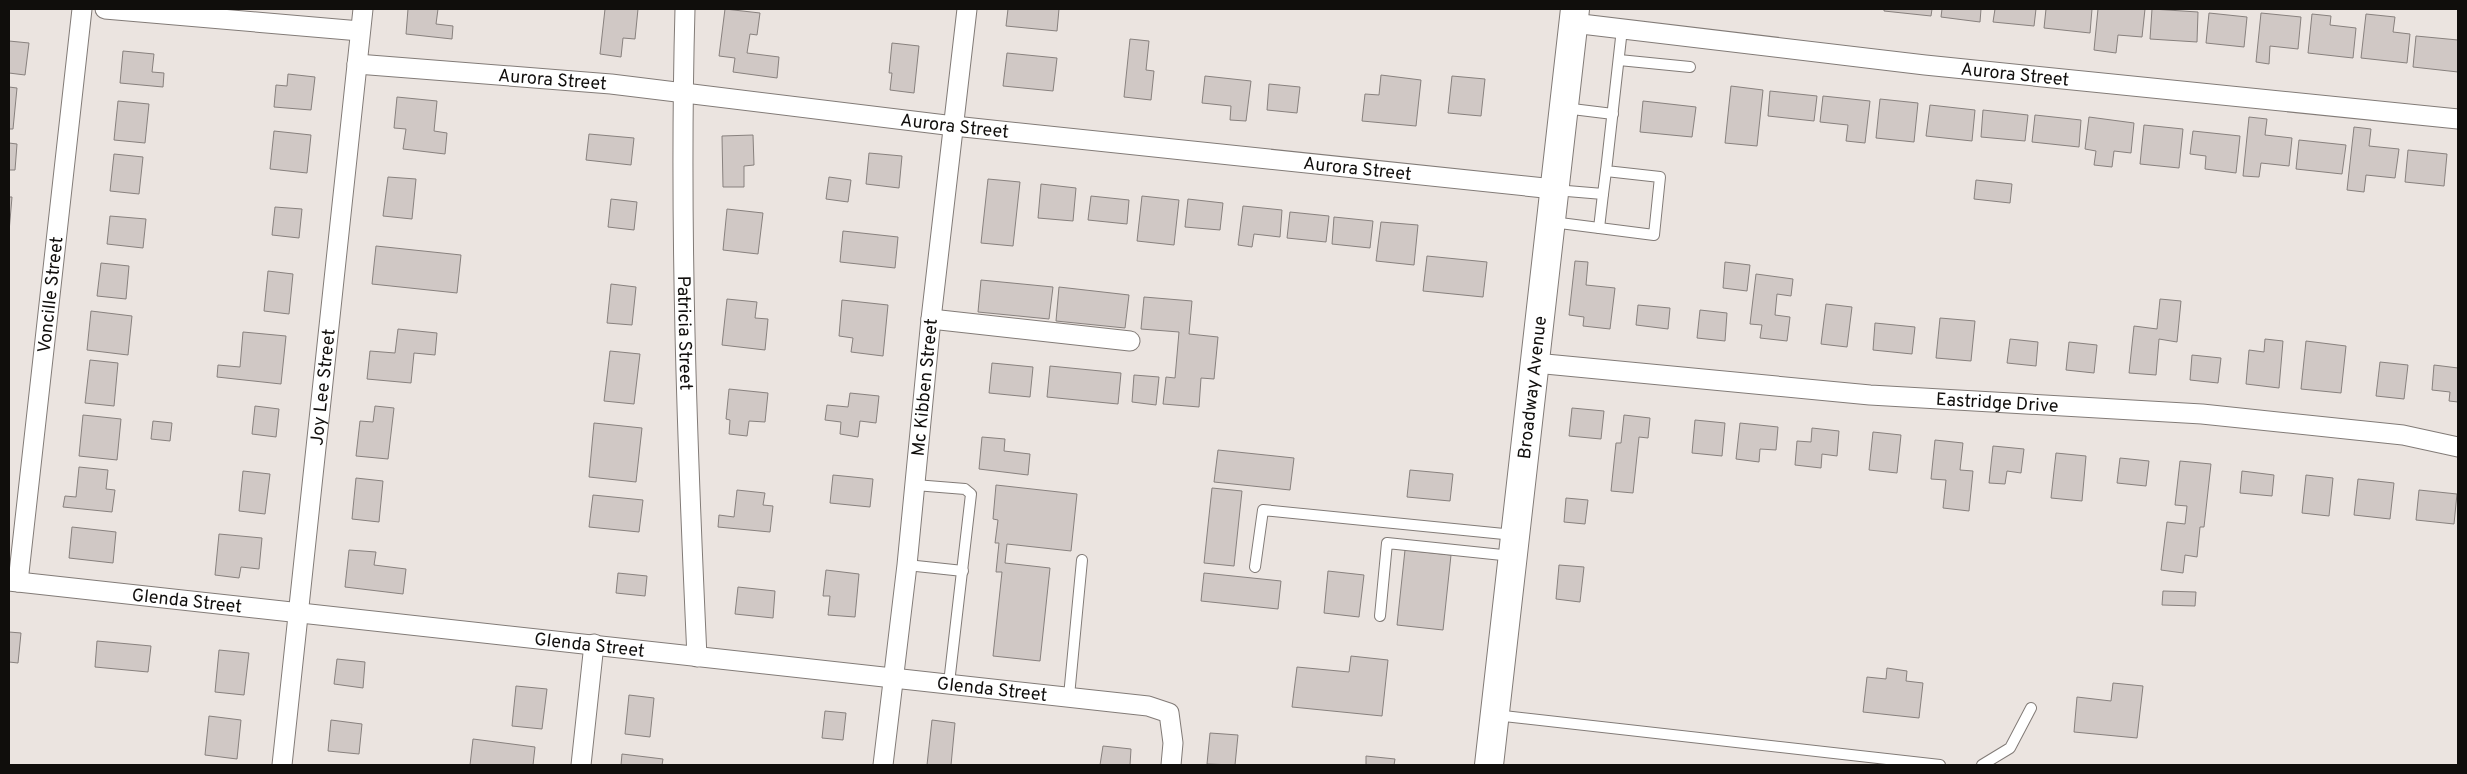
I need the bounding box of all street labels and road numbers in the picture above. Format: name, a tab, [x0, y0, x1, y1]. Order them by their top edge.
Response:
street label: Aurora Street	[1960, 59, 2070, 93]
street label: Aurora Street	[497, 65, 607, 97]
street label: Aurora Street	[899, 110, 1010, 145]
street label: Aurora Street	[1302, 153, 1413, 187]
street label: Voncille Street	[34, 236, 69, 354]
street label: Patricia Street	[671, 275, 697, 391]
street label: Broadway Avenue	[1514, 315, 1553, 460]
street label: Mc Kibben Street	[908, 317, 944, 458]
street label: Joy Lee Street	[306, 328, 342, 447]
street label: Eastridge Drive	[1935, 389, 2059, 419]
street label: Glenda Street	[130, 585, 243, 619]
street label: Glenda Street	[533, 629, 646, 664]
street label: Glenda Street	[936, 673, 1048, 708]

